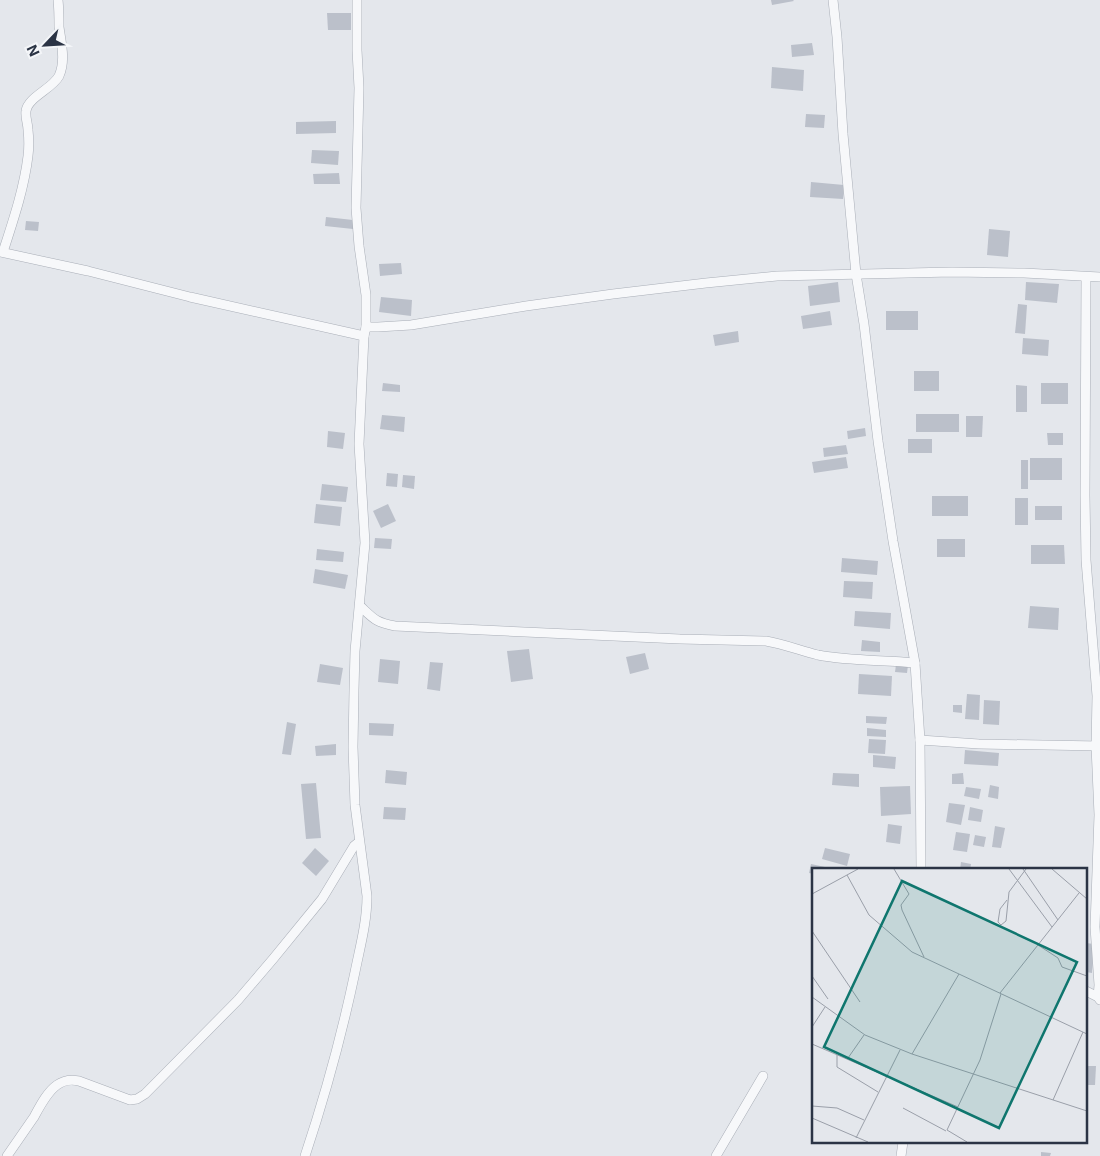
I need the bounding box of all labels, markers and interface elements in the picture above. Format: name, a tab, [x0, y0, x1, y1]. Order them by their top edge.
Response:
north arrow	[20, 20, 70, 70]
text: N	[23, 42, 43, 59]
inset map	[812, 868, 1088, 1144]

